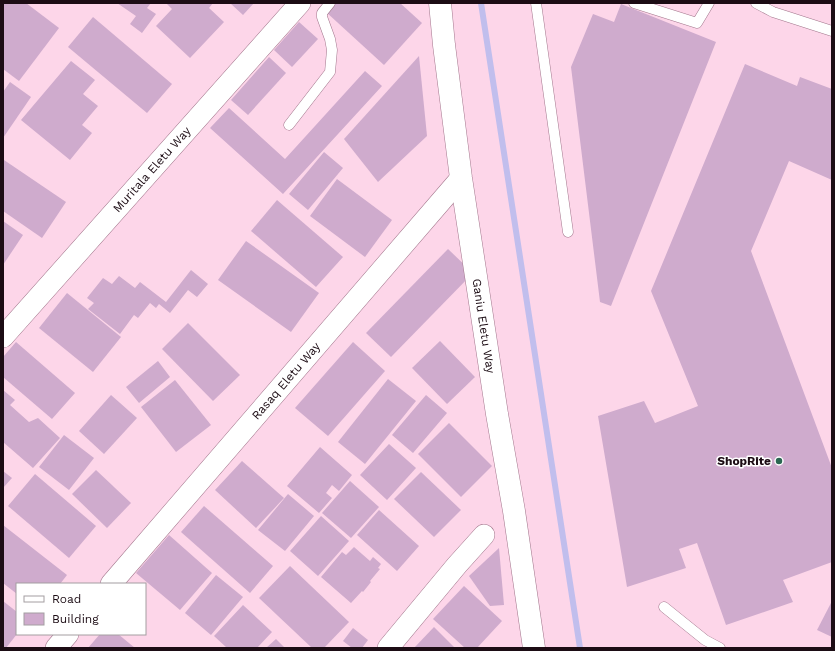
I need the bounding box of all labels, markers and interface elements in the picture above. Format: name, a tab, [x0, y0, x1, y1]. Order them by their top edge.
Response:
street label: Muritala Eletu Way	[110, 123, 194, 215]
street label: Ganiu Eletu Way	[469, 278, 498, 375]
street label: Rasaq Eletu Way	[249, 339, 324, 423]
place label: ShopRite	[717, 454, 771, 468]
marker: ShopRite	[774, 456, 784, 466]
legend	[16, 583, 146, 635]
text: Road	[52, 592, 81, 606]
text: Building	[52, 612, 99, 626]

